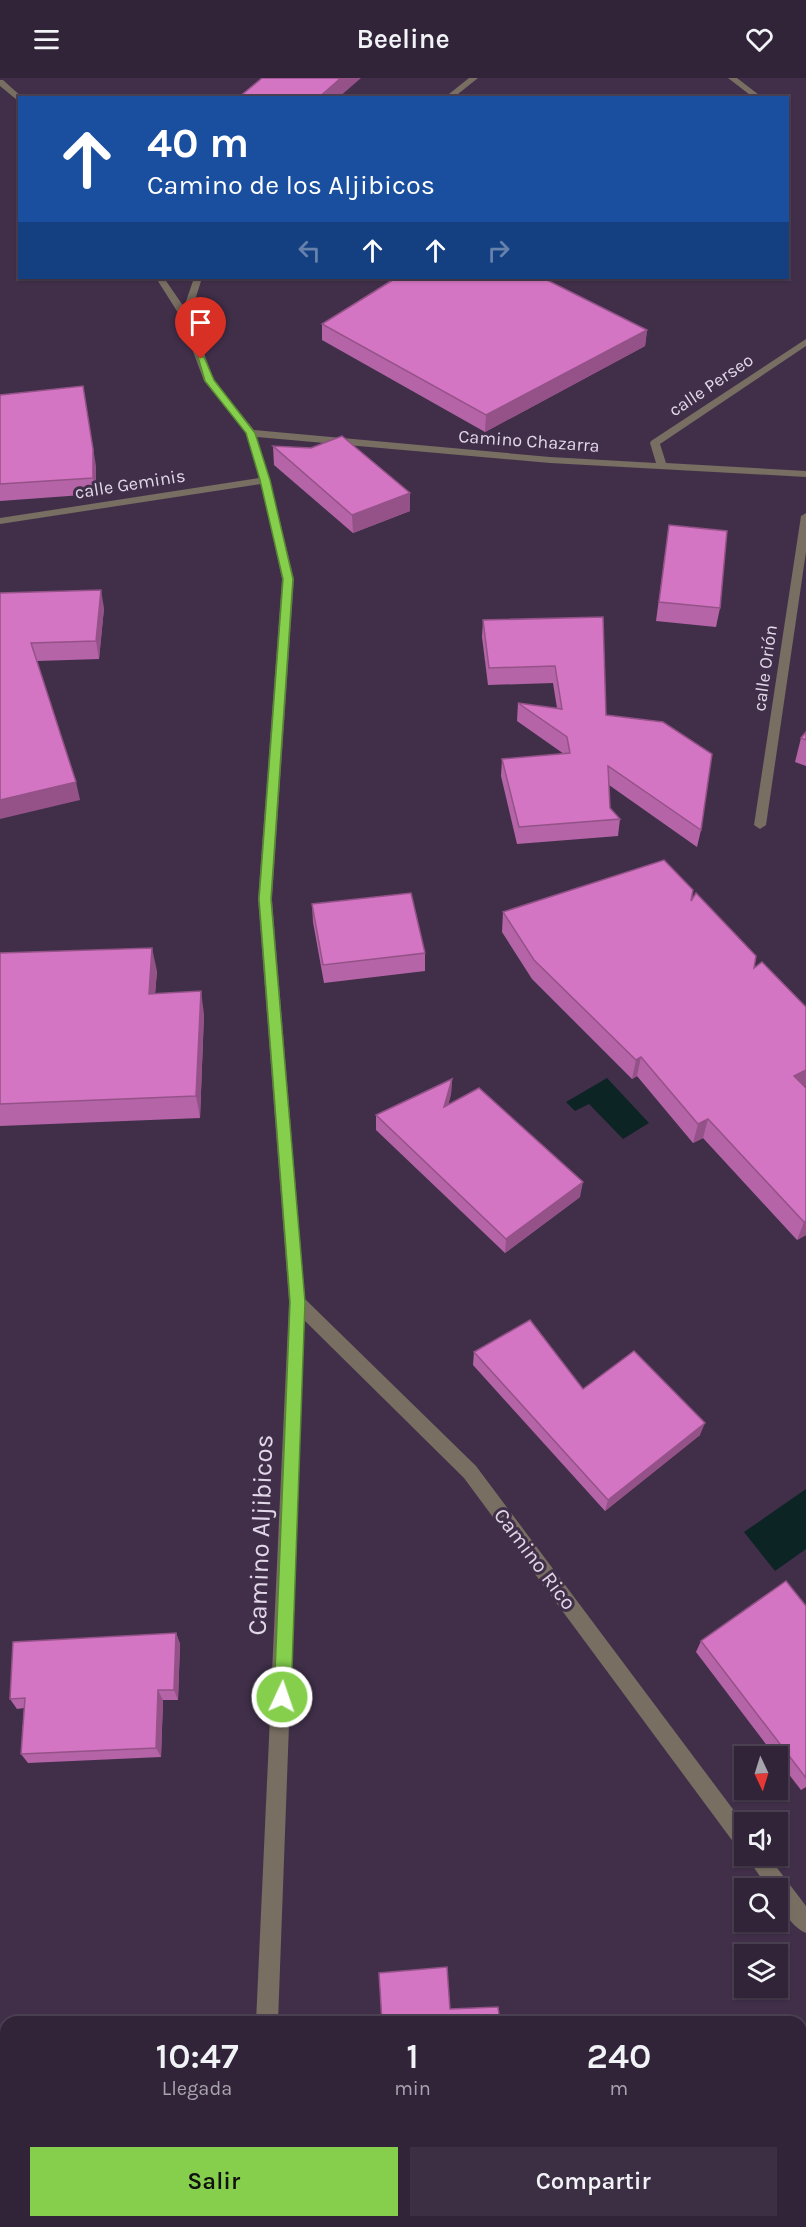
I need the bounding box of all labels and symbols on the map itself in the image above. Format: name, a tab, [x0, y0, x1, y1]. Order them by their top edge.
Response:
pin	[175, 297, 226, 359]
street label: calle Perseo	[665, 349, 757, 421]
street label: Camino Chazarra	[458, 425, 600, 457]
street label: calle Geminis	[73, 464, 187, 504]
street label: calle Orión	[748, 623, 782, 713]
street label: Camino Aljibicos	[242, 1434, 279, 1636]
street label: Camino Rico	[489, 1503, 581, 1615]
position arrow	[250, 1665, 314, 1729]
north arrow	[734, 1746, 788, 1800]

